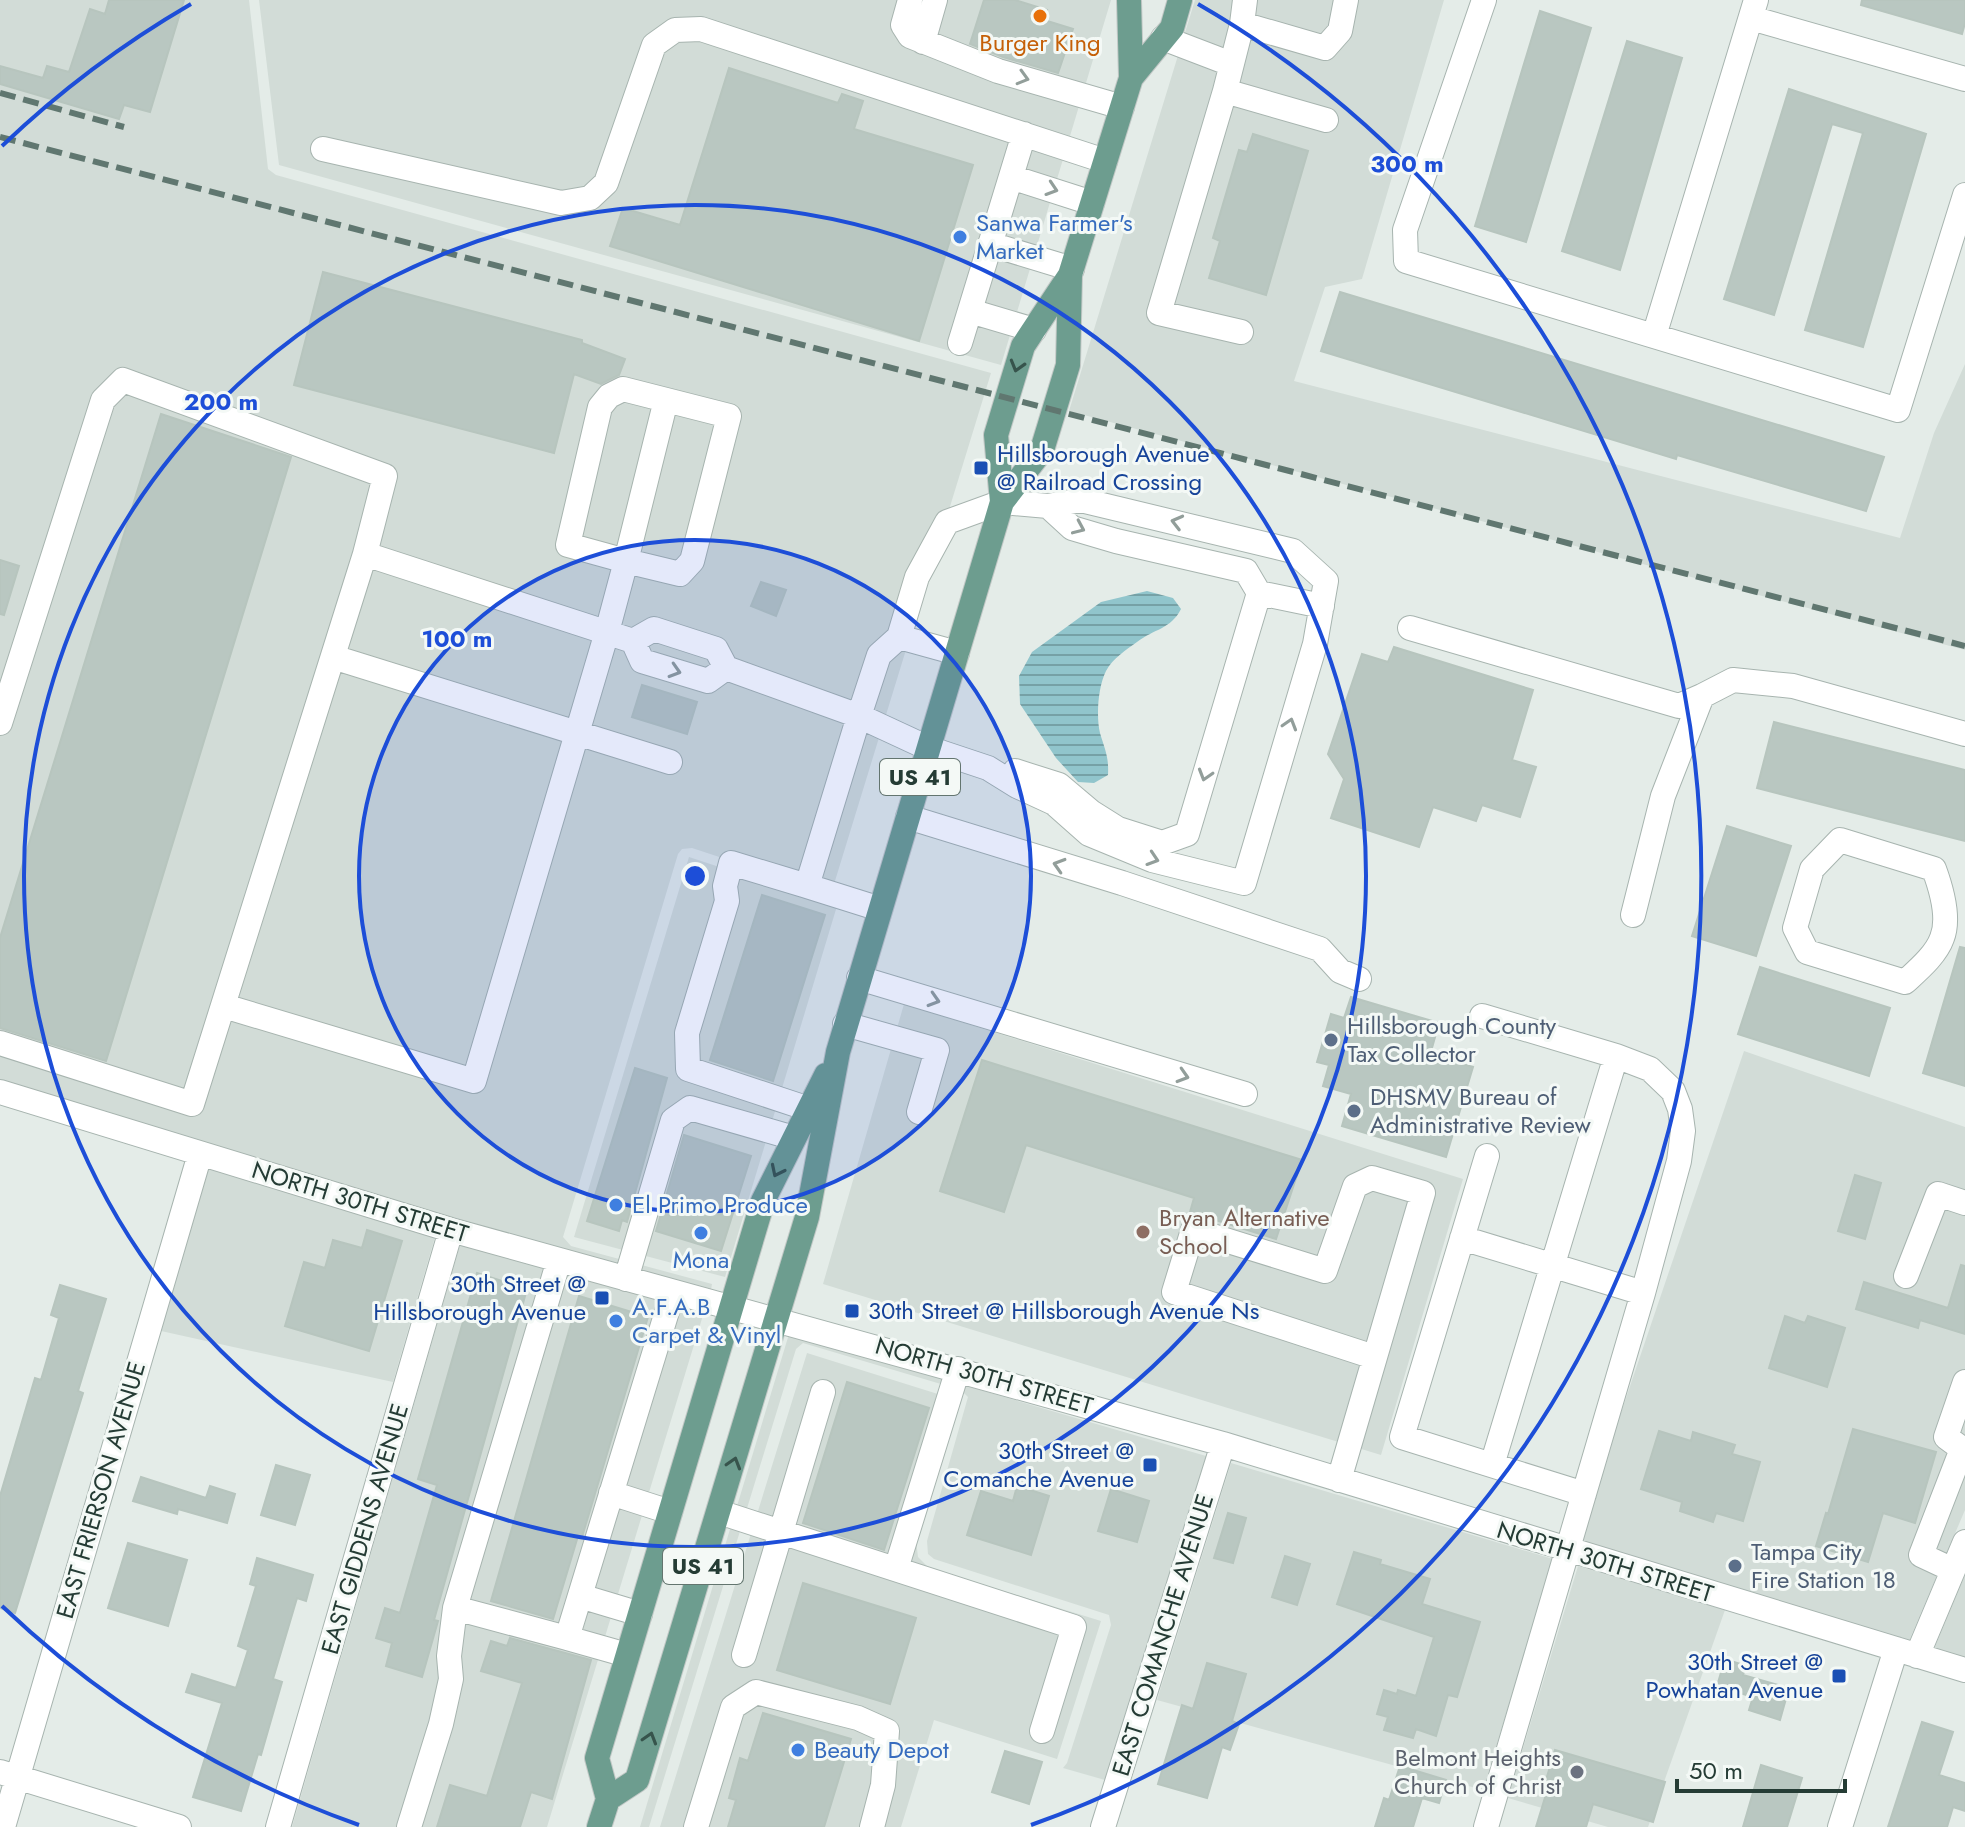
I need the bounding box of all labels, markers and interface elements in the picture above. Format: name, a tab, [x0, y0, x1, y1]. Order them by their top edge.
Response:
marker: Burger King	[1031, 7, 1049, 25]
place label: Burger King	[979, 25, 1101, 60]
one-way arrow	[1016, 69, 1030, 86]
text: 300 m	[1370, 146, 1444, 181]
one-way arrow	[1044, 180, 1058, 196]
place label: Sanwa Farmer's Market	[976, 205, 1133, 268]
marker: Sanwa Farmer's Market	[951, 228, 969, 246]
one-way arrow	[1010, 359, 1026, 373]
text: 200 m	[184, 384, 258, 419]
place label: Hillsborough Avenue @ Railroad Crossing	[997, 436, 1210, 499]
marker: Hillsborough Avenue @ Railroad Crossing	[972, 459, 990, 477]
one-way arrow	[1170, 514, 1184, 531]
one-way arrow	[1071, 518, 1086, 534]
text: 100 m	[422, 621, 492, 656]
one-way arrow	[668, 662, 681, 678]
one-way arrow	[1281, 718, 1297, 732]
road number: US 41	[880, 759, 960, 795]
one-way arrow	[1198, 768, 1214, 781]
one-way arrow	[1145, 850, 1159, 866]
one-way arrow	[1052, 858, 1066, 874]
centre of rings	[681, 862, 709, 890]
one-way arrow	[927, 991, 940, 1007]
place label: Hillsborough County Tax Collector	[1347, 1008, 1556, 1071]
marker: Hillsborough County Tax Collector	[1322, 1031, 1340, 1049]
one-way arrow	[1175, 1067, 1189, 1083]
place label: DHSMV Bureau of Administrative Review	[1370, 1079, 1592, 1142]
marker: DHSMV Bureau of Administrative Review	[1345, 1102, 1363, 1120]
street label: NORTH 30TH STREET	[248, 1152, 473, 1251]
one-way arrow	[772, 1163, 787, 1178]
place label: El Primo Produce	[632, 1187, 808, 1222]
marker: El Primo Produce	[607, 1196, 625, 1214]
place label: Bryan Alternative School	[1159, 1200, 1330, 1263]
marker: Bryan Alternative School	[1134, 1223, 1152, 1241]
marker: Mona	[692, 1224, 710, 1242]
place label: Mona	[673, 1242, 729, 1277]
place label: 30th Street @ Hillsborough Avenue	[373, 1266, 586, 1329]
marker: 30th Street @ Hillsborough Avenue	[593, 1289, 611, 1307]
place label: A.F.A.B Carpet & Vinyl	[632, 1289, 781, 1352]
place label: 30th Street @ Hillsborough Avenue Ns	[868, 1293, 1259, 1328]
marker: 30th Street @ Hillsborough Avenue Ns	[843, 1302, 861, 1320]
marker: A.F.A.B Carpet & Vinyl	[607, 1312, 625, 1330]
street label: NORTH 30TH STREET	[871, 1328, 1097, 1423]
street label: EAST FRIERSON AVENUE	[47, 1357, 154, 1622]
street label: EAST GIDDENS AVENUE	[312, 1399, 417, 1658]
place label: 30th Street @ Comanche Avenue	[943, 1433, 1134, 1496]
marker: 30th Street @ Comanche Avenue	[1141, 1456, 1159, 1474]
one-way arrow	[725, 1457, 741, 1470]
street label: EAST COMANCHE AVENUE	[1103, 1490, 1222, 1780]
street label: NORTH 30TH STREET	[1493, 1512, 1718, 1611]
place label: Tampa City Fire Station 18	[1751, 1534, 1896, 1597]
road number: US 41	[663, 1548, 743, 1584]
marker: Tampa City Fire Station 18	[1726, 1557, 1744, 1575]
place label: 30th Street @ Powhatan Avenue	[1645, 1644, 1823, 1707]
marker: 30th Street @ Powhatan Avenue	[1830, 1667, 1848, 1685]
one-way arrow	[641, 1732, 657, 1746]
place label: Beauty Depot	[814, 1732, 949, 1767]
place label: Belmont Heights Church of Christ	[1394, 1740, 1561, 1803]
marker: Beauty Depot	[789, 1741, 807, 1759]
scale bar	[1677, 1743, 1845, 1793]
text: 50 m	[1689, 1753, 1743, 1788]
marker: Belmont Heights Church of Christ	[1568, 1763, 1586, 1781]

